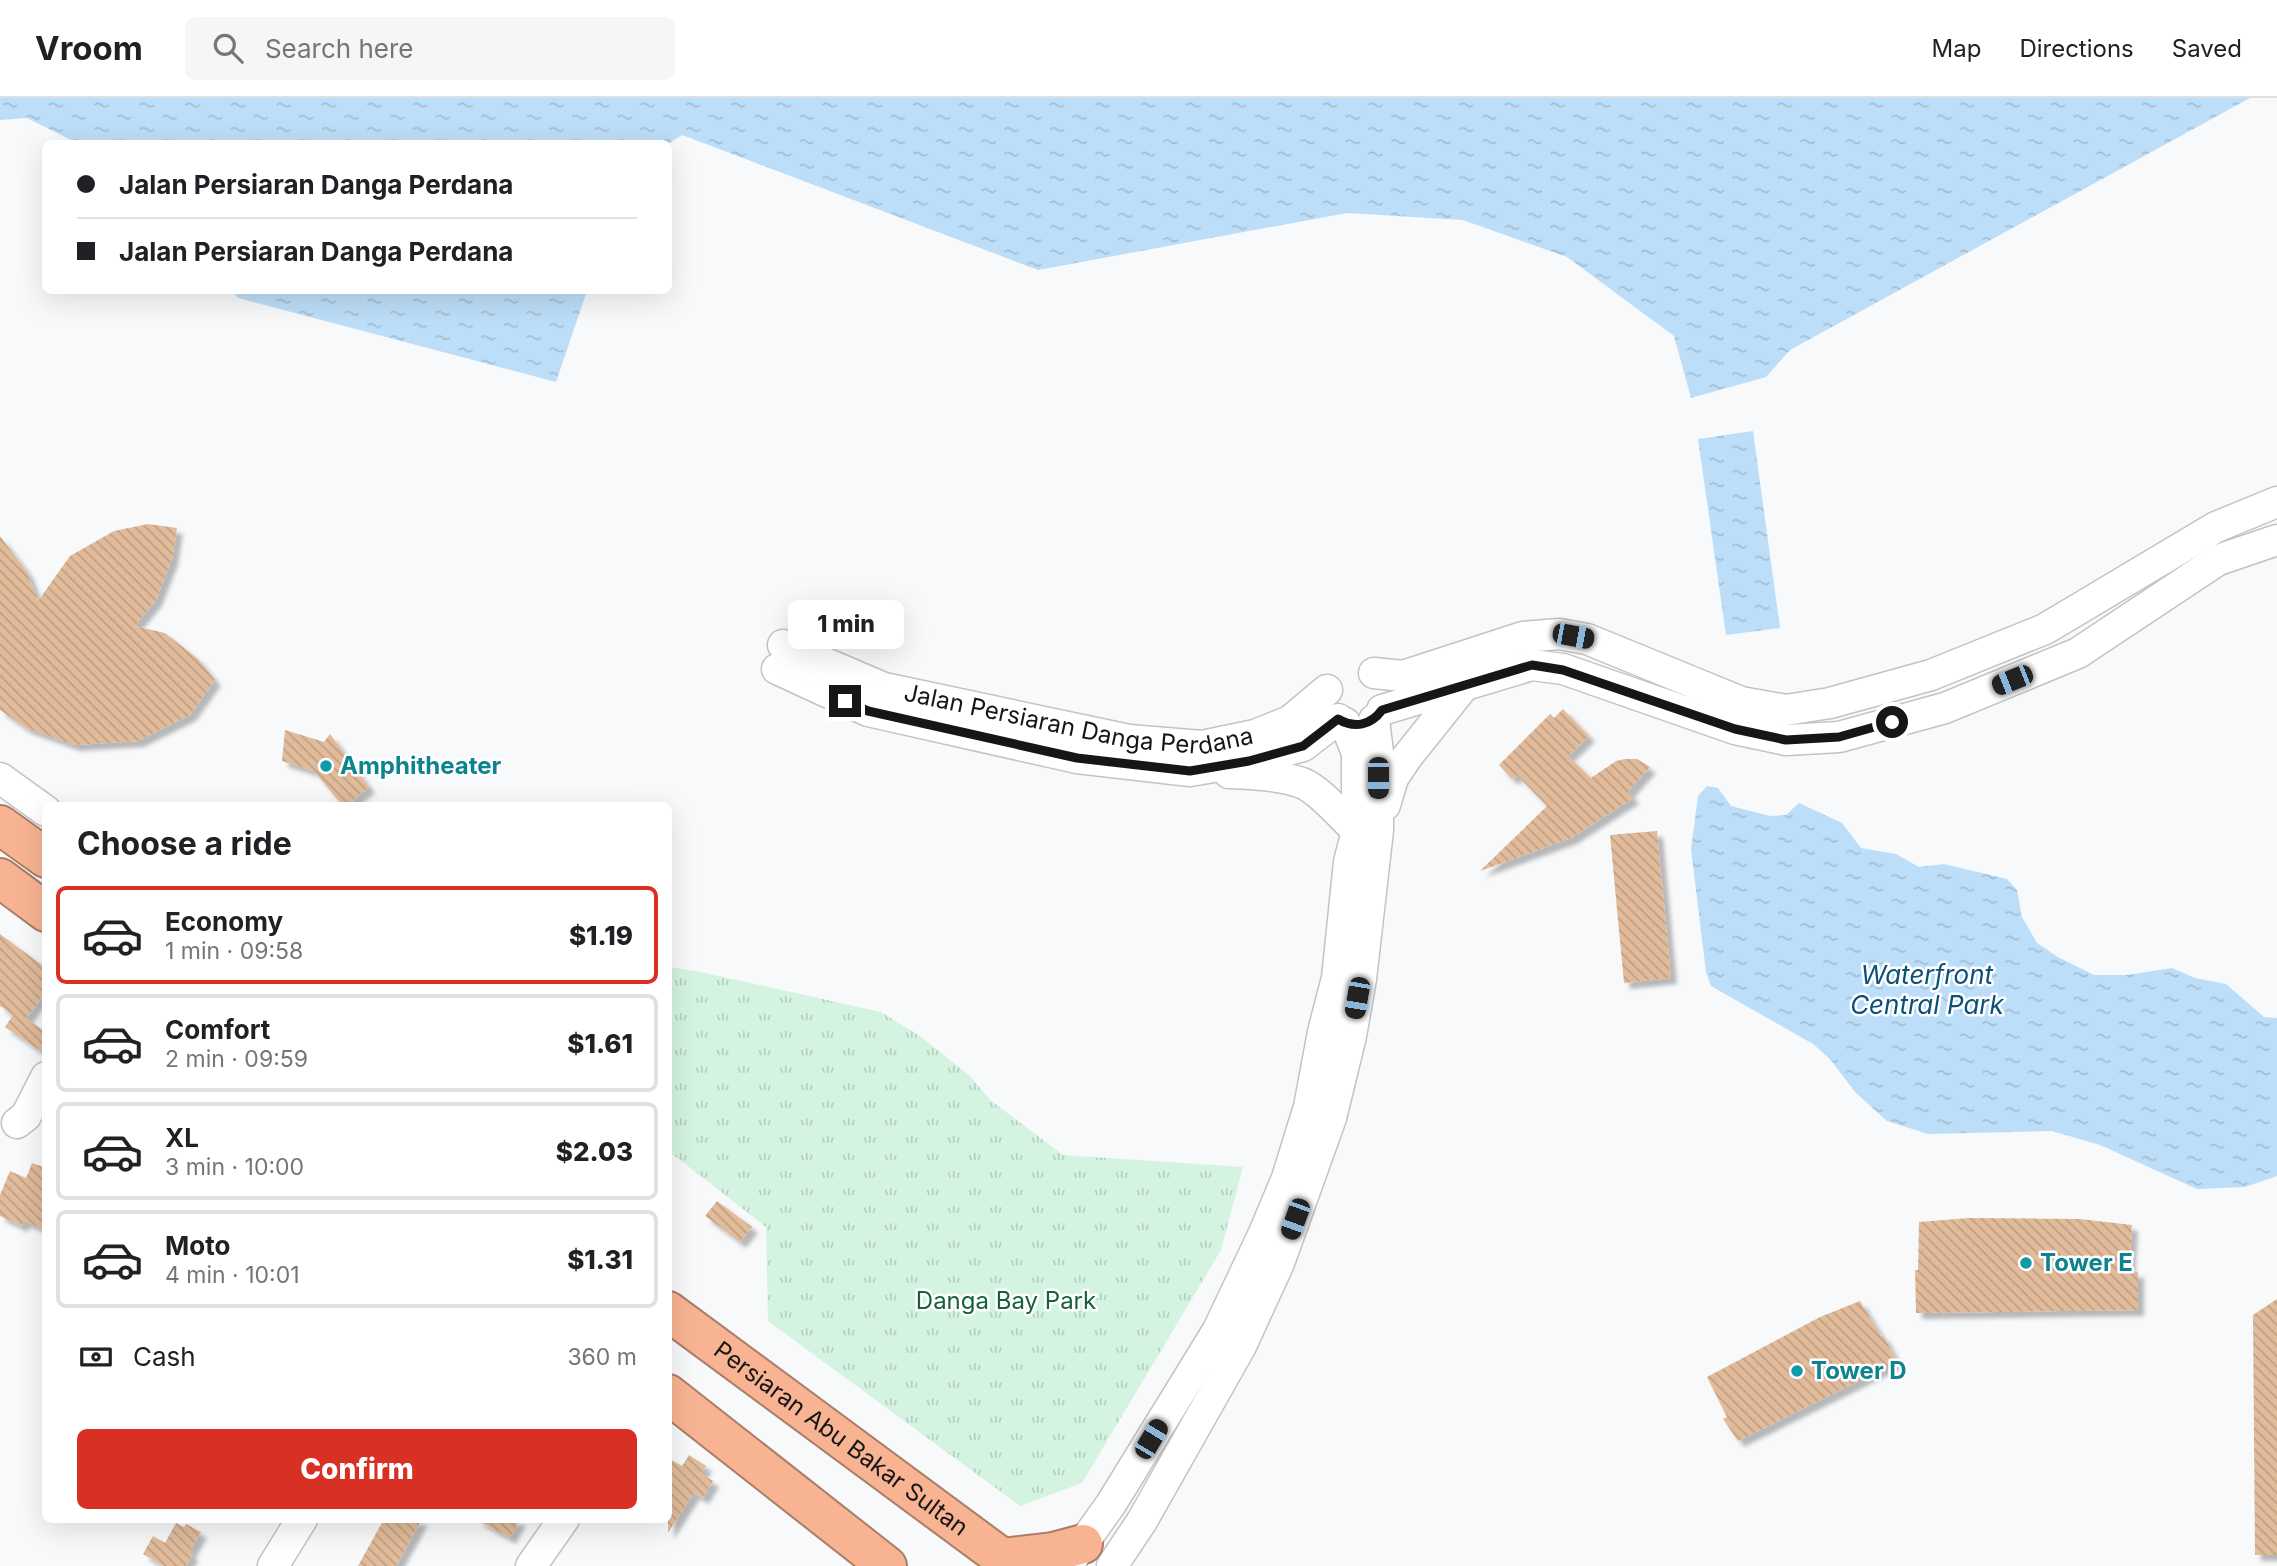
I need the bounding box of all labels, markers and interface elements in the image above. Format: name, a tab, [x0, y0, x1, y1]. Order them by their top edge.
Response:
search box	[185, 17, 675, 80]
text: Vroom	[35, 28, 143, 68]
icon: search	[209, 29, 247, 67]
text: Search here	[265, 33, 414, 64]
text: Map	[1932, 34, 1981, 63]
text: Directions	[2019, 34, 2134, 63]
text: Saved	[2172, 34, 2242, 63]
text: Jalan Persiaran Danga Perdana	[119, 169, 513, 200]
text: Jalan Persiaran Danga Perdana	[119, 236, 513, 267]
callout: 1 min	[787, 600, 903, 648]
text: 1 min	[817, 610, 875, 638]
car	[1551, 622, 1596, 650]
car	[1989, 662, 2036, 698]
street label: Jalan Persiaran Danga Perdana	[901, 678, 1256, 761]
route end	[829, 685, 861, 717]
route start	[1876, 706, 1908, 738]
place label: Amphitheater	[340, 751, 502, 780]
car	[1368, 757, 1389, 799]
marker: Amphitheater	[318, 758, 334, 774]
text: Choose a ride	[77, 824, 292, 863]
icon: car	[81, 904, 144, 967]
text: Economy	[165, 906, 283, 937]
text: $1.19	[569, 920, 633, 951]
text: 1 min · 09:58	[165, 937, 303, 965]
water label: Waterfront Central Park	[1850, 959, 2005, 1020]
car	[1344, 975, 1371, 1021]
icon: car	[81, 1012, 144, 1075]
text: Comfort	[165, 1014, 270, 1045]
text: $1.61	[567, 1028, 633, 1059]
text: 2 min · 09:59	[165, 1045, 308, 1073]
icon: car	[81, 1120, 144, 1183]
text: XL	[165, 1122, 199, 1153]
text: $2.03	[556, 1136, 633, 1167]
text: 3 min · 10:00	[165, 1153, 304, 1181]
car	[1278, 1196, 1313, 1242]
icon: car	[81, 1228, 144, 1291]
text: Moto	[165, 1230, 230, 1261]
text: $1.31	[567, 1244, 633, 1275]
place label: Tower E	[2040, 1248, 2133, 1277]
marker: Tower E	[2018, 1255, 2034, 1271]
text: 4 min · 10:01	[165, 1261, 300, 1289]
park label: Danga Bay Park	[916, 1286, 1096, 1315]
street label: Persiaran Abu Bakar Sultan	[708, 1335, 974, 1542]
icon: cash	[77, 1338, 115, 1376]
text: Cash	[133, 1341, 196, 1372]
text: 360 m	[567, 1343, 637, 1371]
place label: Tower D	[1811, 1356, 1907, 1385]
marker: Tower D	[1789, 1363, 1805, 1379]
car	[1132, 1416, 1171, 1462]
button: Confirm	[77, 1429, 637, 1509]

